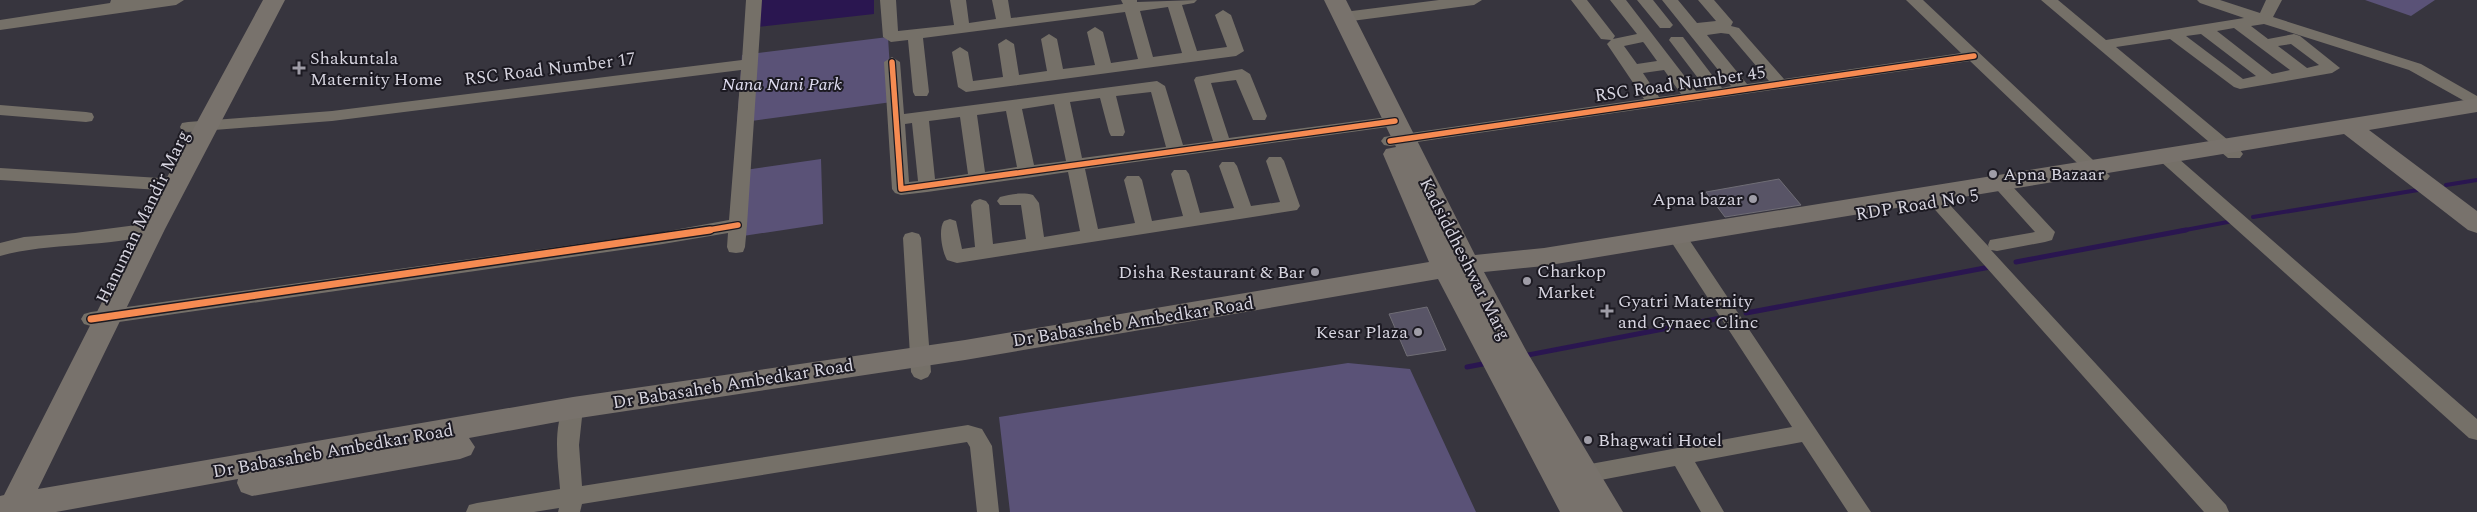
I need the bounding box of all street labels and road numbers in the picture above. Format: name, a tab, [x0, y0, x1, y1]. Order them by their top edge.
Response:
street label: RSC Road Number 17	[463, 45, 637, 93]
street label: RSC Road Number 45	[1593, 59, 1767, 109]
street label: Hanuman Mandir Marg	[89, 126, 197, 308]
street label: Kadsiddheshwar Marg	[1412, 173, 1518, 345]
street label: RDP Road No 5	[1853, 182, 1981, 228]
street label: Dr Babasaheb Ambedkar Road	[1010, 290, 1256, 354]
street label: Dr Babasaheb Ambedkar Road	[610, 352, 856, 416]
street label: Dr Babasaheb Ambedkar Road	[211, 417, 455, 485]

